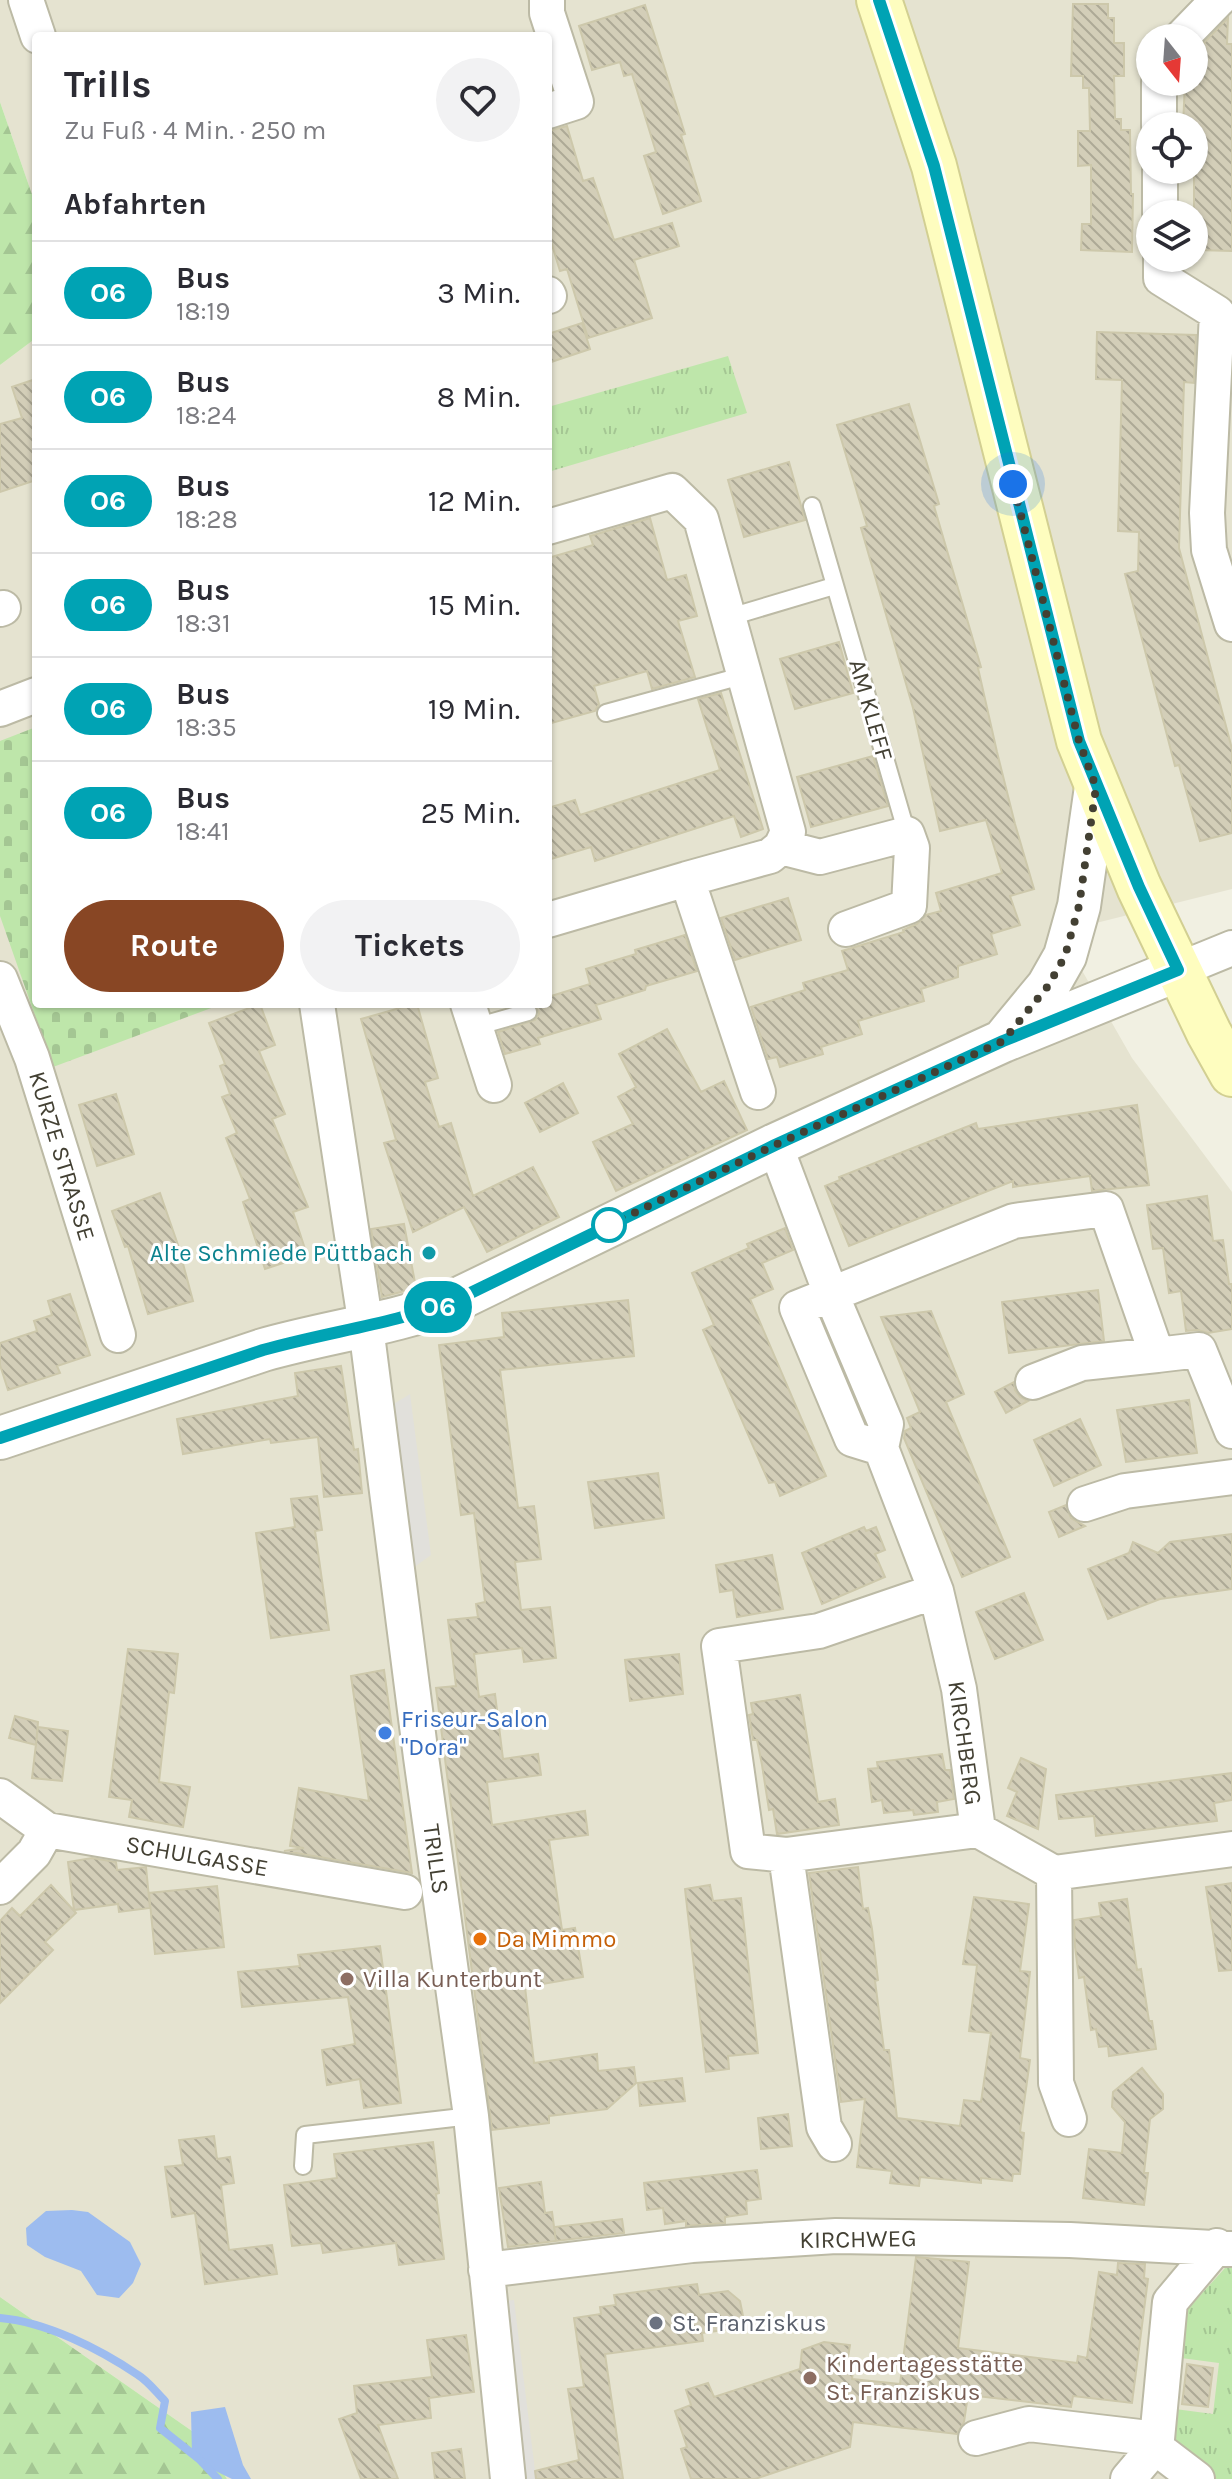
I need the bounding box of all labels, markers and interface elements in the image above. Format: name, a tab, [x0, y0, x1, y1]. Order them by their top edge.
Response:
north arrow	[1136, 24, 1208, 96]
map controls	[1136, 24, 1208, 272]
button: heart	[436, 58, 520, 142]
text: Trills	[64, 62, 152, 107]
button: locate	[1136, 112, 1208, 184]
text: Zu Fuß · 4 Min. · 250 m	[64, 115, 326, 146]
text: Abfahrten	[64, 186, 207, 222]
button: layers	[1136, 200, 1208, 272]
text: Bus	[176, 260, 230, 296]
text: 3 Min.	[437, 275, 520, 311]
text: O6	[90, 276, 126, 309]
text: 18:19	[176, 296, 230, 327]
text: Bus	[176, 364, 230, 400]
text: 8 Min.	[437, 379, 520, 415]
text: O6	[90, 380, 126, 413]
text: 18:24	[176, 400, 236, 431]
your location	[993, 464, 1033, 504]
text: Bus	[176, 468, 230, 504]
text: 12 Min.	[428, 483, 520, 519]
text: O6	[90, 484, 126, 517]
text: 18:28	[176, 504, 238, 535]
text: Bus	[176, 572, 230, 608]
text: 15 Min.	[428, 587, 520, 623]
text: O6	[90, 588, 126, 621]
text: 18:31	[176, 608, 231, 639]
street label: AM KLEFF	[843, 656, 899, 764]
text: Bus	[176, 676, 230, 712]
text: 19 Min.	[428, 691, 520, 727]
text: O6	[90, 692, 126, 725]
text: 18:35	[176, 712, 237, 743]
text: Bus	[176, 780, 230, 816]
text: 25 Min.	[421, 795, 520, 831]
text: O6	[90, 796, 126, 829]
text: 18:41	[176, 816, 230, 847]
button: Route	[64, 900, 284, 992]
button: Tickets	[300, 900, 520, 992]
street label: KURZE STRASSE	[23, 1068, 101, 1244]
unlabelled marker	[592, 1208, 626, 1242]
place label: Alte Schmiede Püttbach	[150, 1239, 413, 1267]
marker: Alte Schmiede Püttbach	[420, 1244, 438, 1262]
line badge: O6	[402, 1281, 474, 1333]
text: O6	[420, 1290, 456, 1323]
street label: KIRCHBERG	[942, 1679, 988, 1807]
place label: Friseur-Salon "Dora"	[401, 1705, 548, 1761]
marker: Friseur-Salon "Dora"	[376, 1724, 394, 1742]
street label: TRILLS	[417, 1822, 455, 1896]
street label: SCHULGASSE	[124, 1830, 270, 1882]
place label: Da Mimmo	[496, 1925, 616, 1953]
marker: Da Mimmo	[471, 1930, 489, 1948]
place label: Villa Kunterbunt	[363, 1965, 542, 1993]
marker: Villa Kunterbunt	[338, 1970, 356, 1988]
street label: KIRCHWEG	[799, 2224, 917, 2254]
place label: St. Franziskus	[672, 2309, 826, 2337]
marker: St. Franziskus	[647, 2314, 665, 2332]
place label: Kindertagesstätte St. Franziskus	[826, 2350, 1023, 2406]
marker: Kindertagesstätte St. Franziskus	[801, 2369, 819, 2387]

